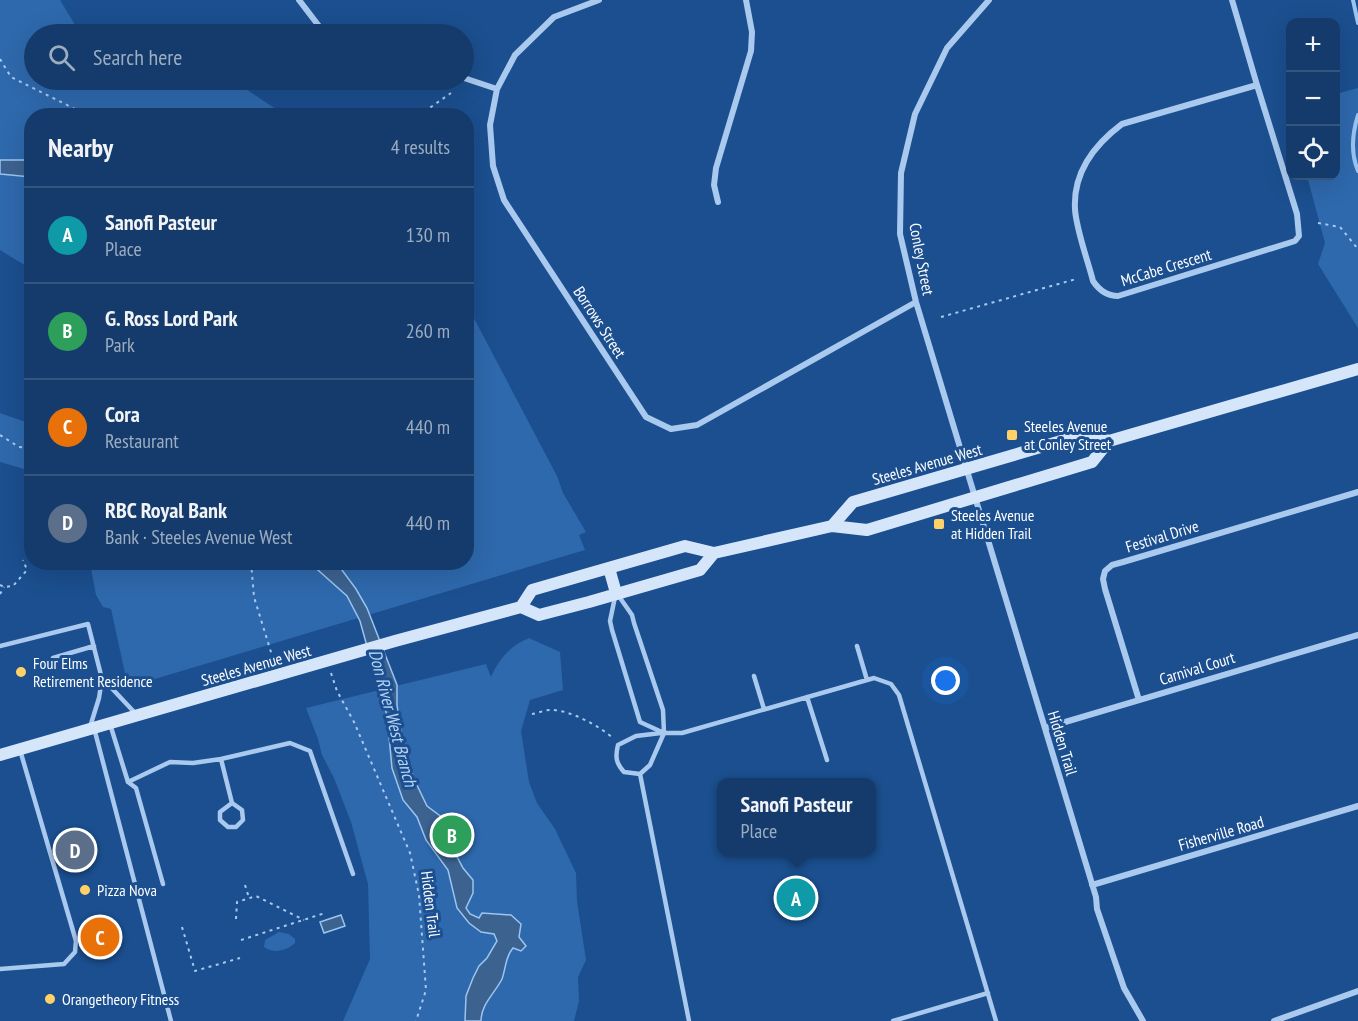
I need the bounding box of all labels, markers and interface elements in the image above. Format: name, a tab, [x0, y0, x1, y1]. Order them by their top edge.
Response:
map controls	[1286, 18, 1340, 180]
button: +	[1286, 18, 1340, 72]
search box	[24, 24, 474, 90]
icon: search	[45, 41, 78, 74]
text: Search here	[93, 43, 182, 71]
button: −	[1286, 72, 1340, 126]
button: locate	[1286, 126, 1340, 180]
text: Nearby	[48, 131, 113, 164]
text: 4 results	[391, 134, 450, 160]
text: Sanofi Pasteur	[105, 208, 217, 236]
street label: Conley Street	[905, 221, 939, 297]
text: A	[62, 222, 73, 248]
text: 130 m	[406, 222, 450, 248]
text: Place	[105, 236, 142, 262]
street label: McCabe Crescent	[1118, 244, 1214, 290]
street label: Borrows Street	[569, 282, 631, 362]
text: G. Ross Lord Park	[105, 304, 238, 332]
text: B	[63, 318, 72, 344]
text: 260 m	[406, 318, 450, 344]
text: Park	[105, 332, 135, 358]
text: Cora	[105, 400, 140, 428]
text: C	[63, 414, 72, 440]
text: 440 m	[406, 414, 450, 440]
place label: Steeles Avenue at Conley Street	[1024, 416, 1112, 454]
text: Restaurant	[105, 428, 179, 454]
marker: Steeles Avenue at Conley Street	[1005, 428, 1019, 442]
street label: Steeles Avenue West	[870, 439, 985, 489]
text: RBC Royal Bank	[105, 496, 227, 524]
place label: Steeles Avenue at Hidden Trail	[951, 505, 1034, 543]
text: D	[62, 510, 73, 536]
text: 440 m	[406, 510, 450, 536]
street label: Festival Drive	[1123, 515, 1201, 557]
marker: Steeles Avenue at Hidden Trail	[932, 517, 946, 531]
text: Bank · Steeles Avenue West	[105, 524, 293, 550]
street label: Steeles Avenue West	[199, 640, 314, 690]
water label: Don River West Branch	[364, 647, 423, 790]
street label: Carnival Court	[1157, 647, 1238, 689]
place label: Four Elms Retirement Residence	[33, 653, 153, 691]
marker: Four Elms Retirement Residence	[14, 665, 28, 679]
your location	[931, 666, 960, 695]
street label: Hidden Trail	[1044, 708, 1082, 778]
popup	[717, 778, 876, 856]
text: Sanofi Pasteur	[741, 790, 852, 818]
street label: Fisherville Road	[1176, 811, 1266, 855]
pin: B	[432, 812, 472, 858]
text: Place	[741, 818, 777, 844]
pin: D	[56, 828, 94, 872]
street label: Hidden Trail	[417, 870, 445, 938]
pin: A	[776, 876, 816, 920]
place label: Pizza Nova	[97, 880, 157, 900]
marker: Pizza Nova	[78, 883, 92, 897]
pin: C	[80, 914, 120, 960]
place label: Orangetheory Fitness	[62, 989, 179, 1009]
marker: Orangetheory Fitness	[43, 992, 57, 1006]

